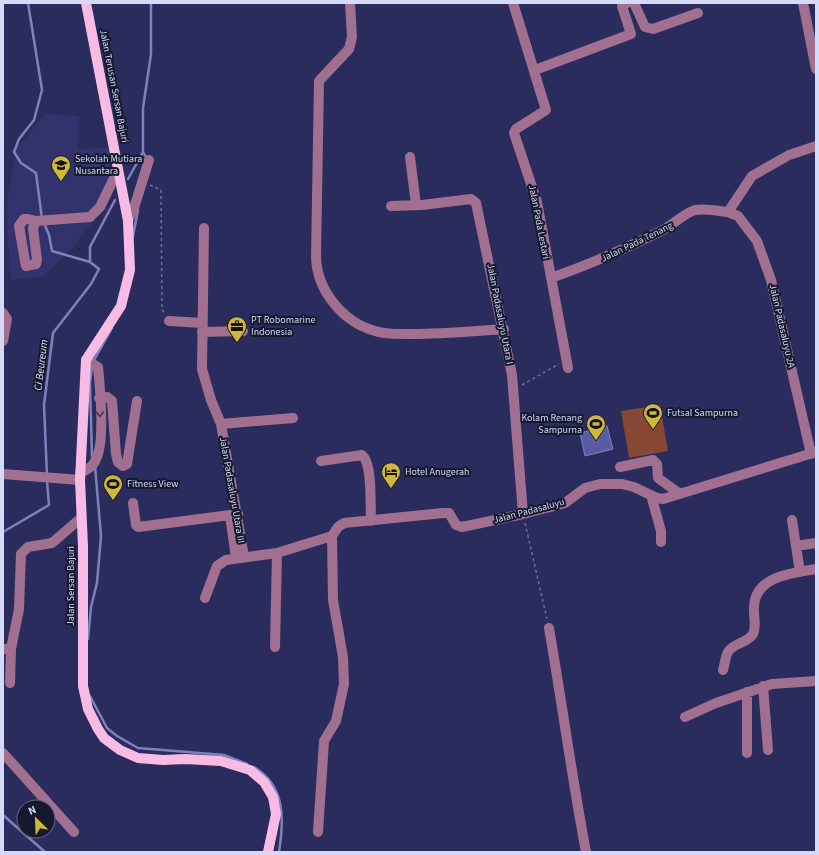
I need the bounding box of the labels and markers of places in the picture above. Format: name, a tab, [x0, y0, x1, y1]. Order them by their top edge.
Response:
place label: Sekolah Mutiara Nusantara	[75, 152, 142, 178]
school or university icon: Sekolah Mutiara Nusantara	[50, 154, 72, 182]
place label: PT Robomarine Indonesia	[251, 313, 315, 339]
office icon: PT Robomarine Indonesia	[226, 315, 248, 343]
sports icon: Futsal Sampurna	[642, 402, 664, 430]
place label: Futsal Sampurna	[667, 406, 738, 420]
place label: Kolam Renang Sampurna	[521, 411, 582, 437]
sports icon: Kolam Renang Sampurna	[585, 413, 607, 441]
hotel icon: Hotel Anugerah	[380, 461, 402, 489]
place label: Hotel Anugerah	[405, 465, 469, 479]
sports icon: Fitness View	[102, 473, 124, 501]
place label: Fitness View	[127, 477, 178, 491]

